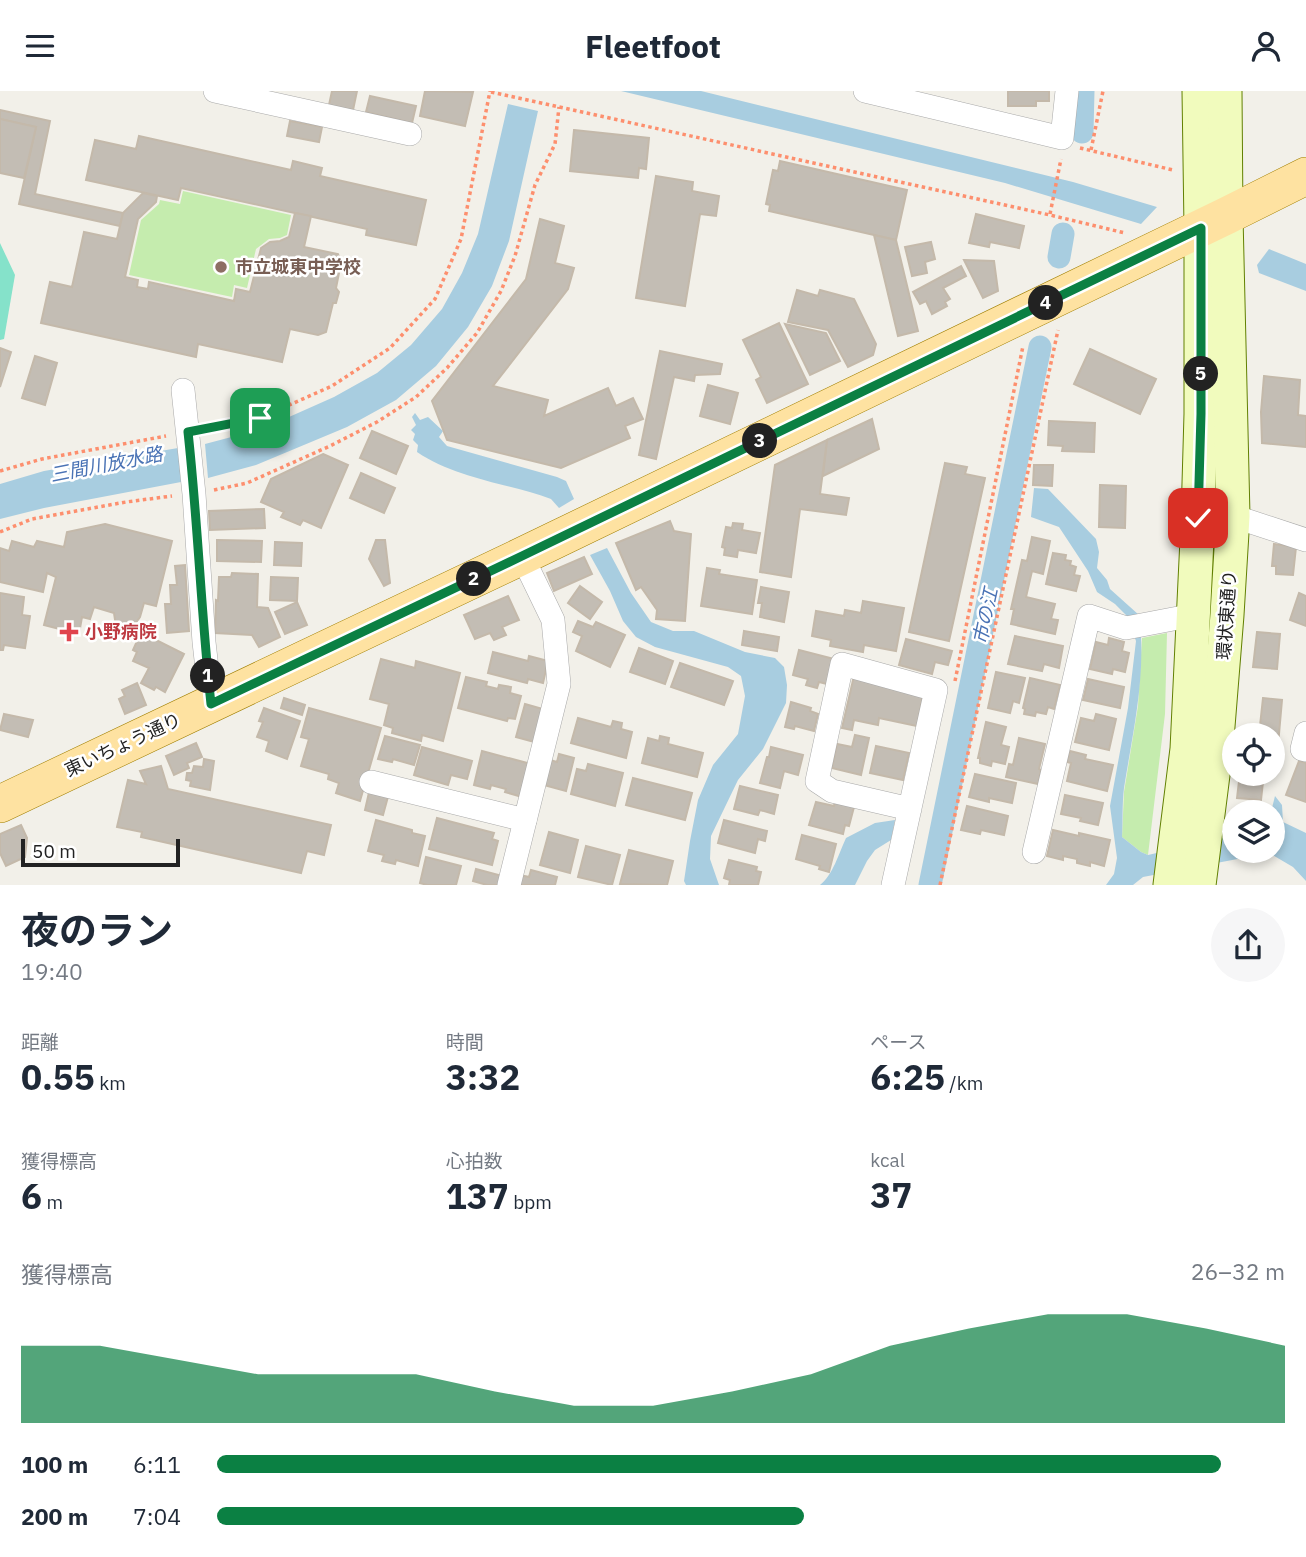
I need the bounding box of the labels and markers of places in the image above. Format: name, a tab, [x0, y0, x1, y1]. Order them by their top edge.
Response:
place label: 市立城東中学校	[235, 255, 361, 278]
marker: 市立城東中学校	[213, 259, 229, 275]
pin: 4	[1028, 285, 1064, 321]
pin: 5	[1184, 357, 1218, 391]
pin	[230, 388, 290, 448]
pin: 3	[742, 423, 778, 459]
pin	[1168, 488, 1228, 548]
pin: 2	[456, 561, 491, 596]
place label: 小野病院	[85, 620, 157, 643]
marker: 小野病院	[59, 622, 79, 642]
pin: 1	[190, 659, 226, 693]

